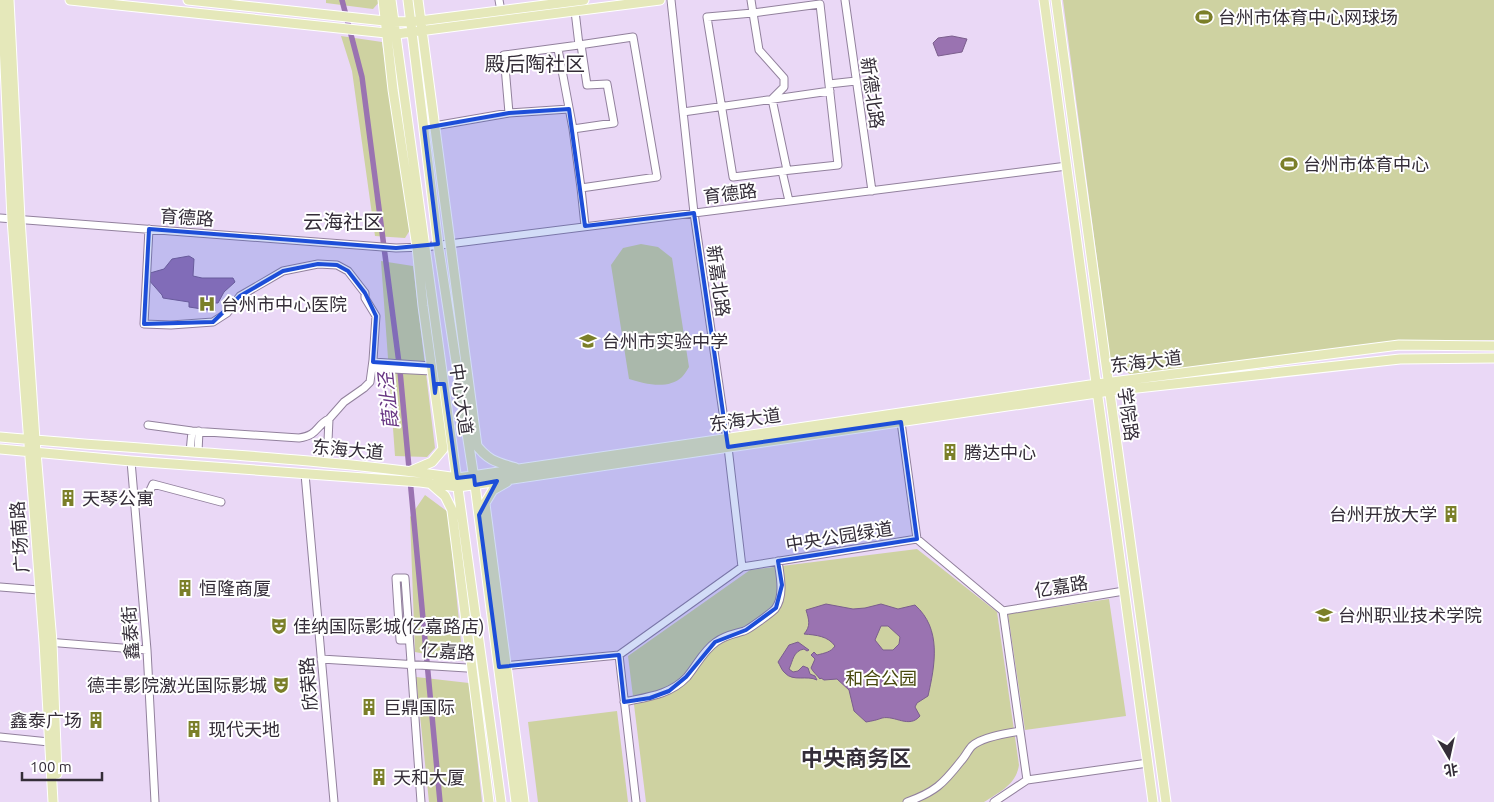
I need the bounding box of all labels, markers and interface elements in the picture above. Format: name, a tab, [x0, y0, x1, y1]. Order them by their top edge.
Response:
sports icon: 台州市体育中心网球场	[1194, 7, 1214, 27]
place label: 台州市体育中心网球场	[1218, 7, 1398, 27]
district label: 殿后陶社区	[485, 52, 585, 75]
street label: 新德北路	[858, 56, 888, 130]
sports icon: 台州市体育中心	[1279, 154, 1299, 174]
place label: 台州市体育中心	[1303, 154, 1429, 174]
street label: 育德路	[702, 180, 758, 206]
street label: 育德路	[159, 205, 215, 229]
district label: 云海社区	[303, 210, 383, 233]
street label: 新嘉北路	[704, 244, 734, 318]
hospital icon: 台州市中心医院	[197, 294, 217, 314]
place label: 台州市中心医院	[221, 294, 347, 314]
school or university icon: 台州市实验中学	[578, 331, 598, 351]
place label: 台州市实验中学	[602, 331, 728, 351]
street label: 东海大道	[1109, 347, 1183, 375]
street label: 中心大道	[447, 362, 477, 436]
water label: 葭沚泾	[374, 370, 402, 431]
street label: 学院路	[1115, 386, 1143, 442]
street label: 东海大道	[708, 404, 782, 434]
street label: 东海大道	[311, 436, 385, 462]
building icon: 腾达中心	[940, 442, 960, 462]
place label: 腾达中心	[964, 442, 1036, 462]
building icon: 天琴公寓	[58, 488, 78, 508]
place label: 天琴公寓	[82, 488, 154, 508]
street label: 广场南路	[7, 500, 31, 574]
place label: 台州开放大学	[1329, 504, 1437, 524]
building icon: 台州开放大学	[1441, 504, 1461, 524]
street label: 中央公园绿道	[784, 518, 894, 554]
street label: 亿嘉路	[1033, 572, 1089, 600]
building icon: 恒隆商厦	[175, 578, 195, 598]
place label: 恒隆商厦	[199, 578, 271, 598]
street label: 鑫泰街	[118, 605, 142, 661]
school or university icon: 台州职业技术学院	[1314, 605, 1334, 625]
place label: 台州职业技术学院	[1338, 605, 1482, 625]
theatre icon: 佳纳国际影城(亿嘉路店)	[269, 616, 289, 636]
place label: 佳纳国际影城(亿嘉路店)	[293, 616, 484, 637]
street label: 亿嘉路	[420, 639, 476, 663]
street label: 欣荣路	[296, 656, 320, 712]
park label: 和合公园	[845, 668, 917, 688]
place label: 德丰影院激光国际影城	[87, 675, 267, 695]
theatre icon: 德丰影院激光国际影城	[271, 675, 291, 695]
building icon: 巨鼎国际	[359, 697, 379, 717]
place label: 巨鼎国际	[383, 697, 455, 717]
place label: 鑫泰广场	[10, 710, 82, 730]
building icon: 鑫泰广场	[86, 710, 106, 730]
building icon: 现代天地	[184, 719, 204, 739]
place label: 现代天地	[208, 719, 280, 739]
north arrow	[1424, 732, 1474, 782]
district label: 中央商务区	[801, 745, 911, 770]
scale bar	[22, 750, 102, 782]
text: 100 m	[30, 758, 72, 775]
text: 北	[1443, 761, 1459, 779]
building icon: 天和大厦	[369, 767, 389, 787]
place label: 天和大厦	[393, 767, 465, 787]

